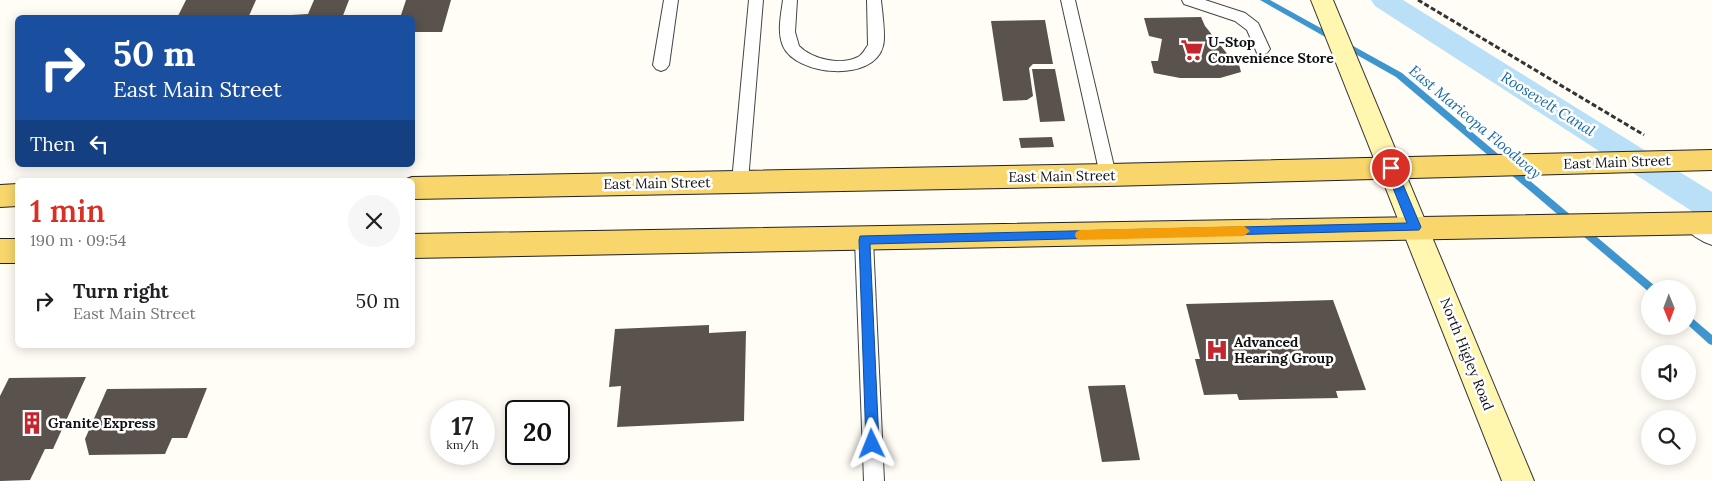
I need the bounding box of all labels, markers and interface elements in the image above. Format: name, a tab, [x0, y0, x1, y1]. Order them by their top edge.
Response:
text: 50 m	[113, 31, 196, 76]
place label: U-Stop Convenience Store	[1208, 33, 1334, 67]
icon: right	[30, 35, 95, 100]
supermarket icon: U-Stop Convenience Store	[1179, 37, 1205, 63]
water label: East Maricopa Floodway	[1405, 61, 1545, 182]
water label: Roosevelt Canal	[1498, 67, 1599, 140]
text: East Main Street	[113, 75, 282, 103]
icon: left	[85, 130, 113, 158]
text: Then	[30, 132, 75, 156]
pin	[1370, 147, 1412, 189]
street label: East Main Street	[1563, 151, 1672, 173]
icon: arrive	[1377, 154, 1405, 182]
street label: East Main Street	[1008, 166, 1116, 186]
street label: East Main Street	[603, 173, 711, 193]
text: 1 min	[30, 192, 105, 230]
button: close	[348, 195, 400, 247]
text: 190 m · 09:54	[30, 230, 127, 250]
text: Turn right	[73, 279, 169, 303]
north arrow	[1641, 280, 1696, 335]
map controls	[1641, 280, 1696, 465]
icon: right	[30, 287, 58, 315]
text: 50 m	[356, 289, 400, 313]
street label: North Higley Road	[1436, 295, 1498, 413]
text: East Main Street	[73, 303, 196, 323]
place label: Advanced Hearing Group	[1234, 333, 1334, 367]
hospital icon: Advanced Hearing Group	[1204, 337, 1230, 363]
button: sound	[1641, 345, 1696, 400]
speed limit sign: 20	[505, 400, 570, 465]
building icon: Granite Express	[19, 410, 45, 436]
text: 17	[452, 410, 473, 442]
button: search	[1641, 410, 1696, 465]
place label: Granite Express	[48, 414, 156, 432]
position arrow	[845, 417, 897, 469]
text: km/h	[446, 437, 479, 452]

